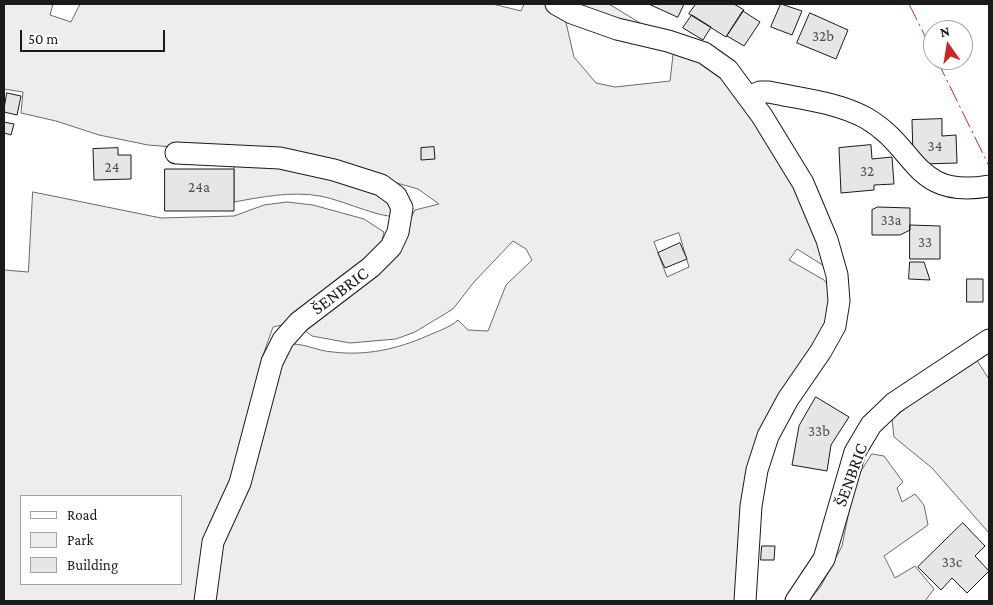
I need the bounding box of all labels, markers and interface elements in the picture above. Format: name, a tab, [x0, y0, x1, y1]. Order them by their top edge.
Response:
scale bar	[22, 20, 168, 52]
north arrow	[923, 20, 973, 70]
text: N	[938, 22, 951, 40]
house number: 32b	[812, 27, 834, 45]
text: 50 m	[28, 31, 58, 47]
house number: 34	[928, 137, 942, 155]
house number: 24	[105, 158, 119, 176]
house number: 32	[860, 162, 874, 180]
house number: 24a	[188, 178, 210, 196]
house number: 33a	[880, 211, 902, 229]
house number: 33	[918, 233, 932, 251]
street label: ŠENBRIC	[307, 263, 373, 319]
house number: 33b	[808, 422, 830, 440]
street label: ŠENBRIC	[830, 440, 872, 510]
legend	[20, 495, 182, 585]
text: Road	[67, 507, 97, 523]
text: Park	[67, 532, 94, 548]
house number: 33c	[942, 553, 962, 571]
text: Building	[67, 557, 118, 573]

